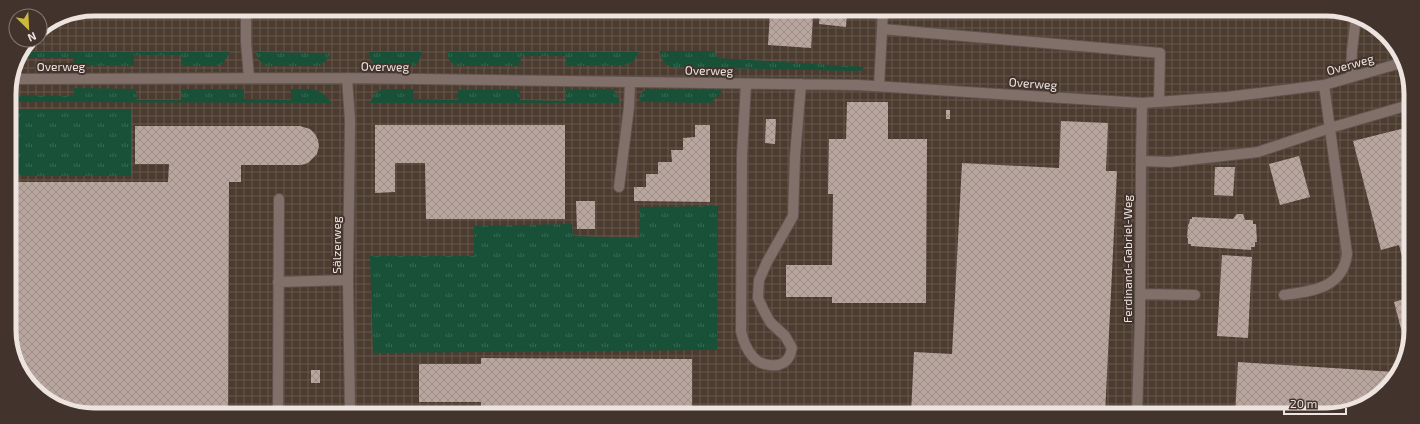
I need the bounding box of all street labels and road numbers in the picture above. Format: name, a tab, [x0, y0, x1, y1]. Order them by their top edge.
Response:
street label: Overweg	[1325, 50, 1376, 77]
street label: Overweg	[37, 59, 86, 73]
street label: Overweg	[361, 59, 410, 73]
street label: Overweg	[685, 63, 734, 77]
street label: Overweg	[1008, 74, 1058, 92]
street label: Ferdinand-Gabriel-Weg	[1120, 195, 1134, 323]
street label: Sälzerweg	[329, 216, 343, 274]

